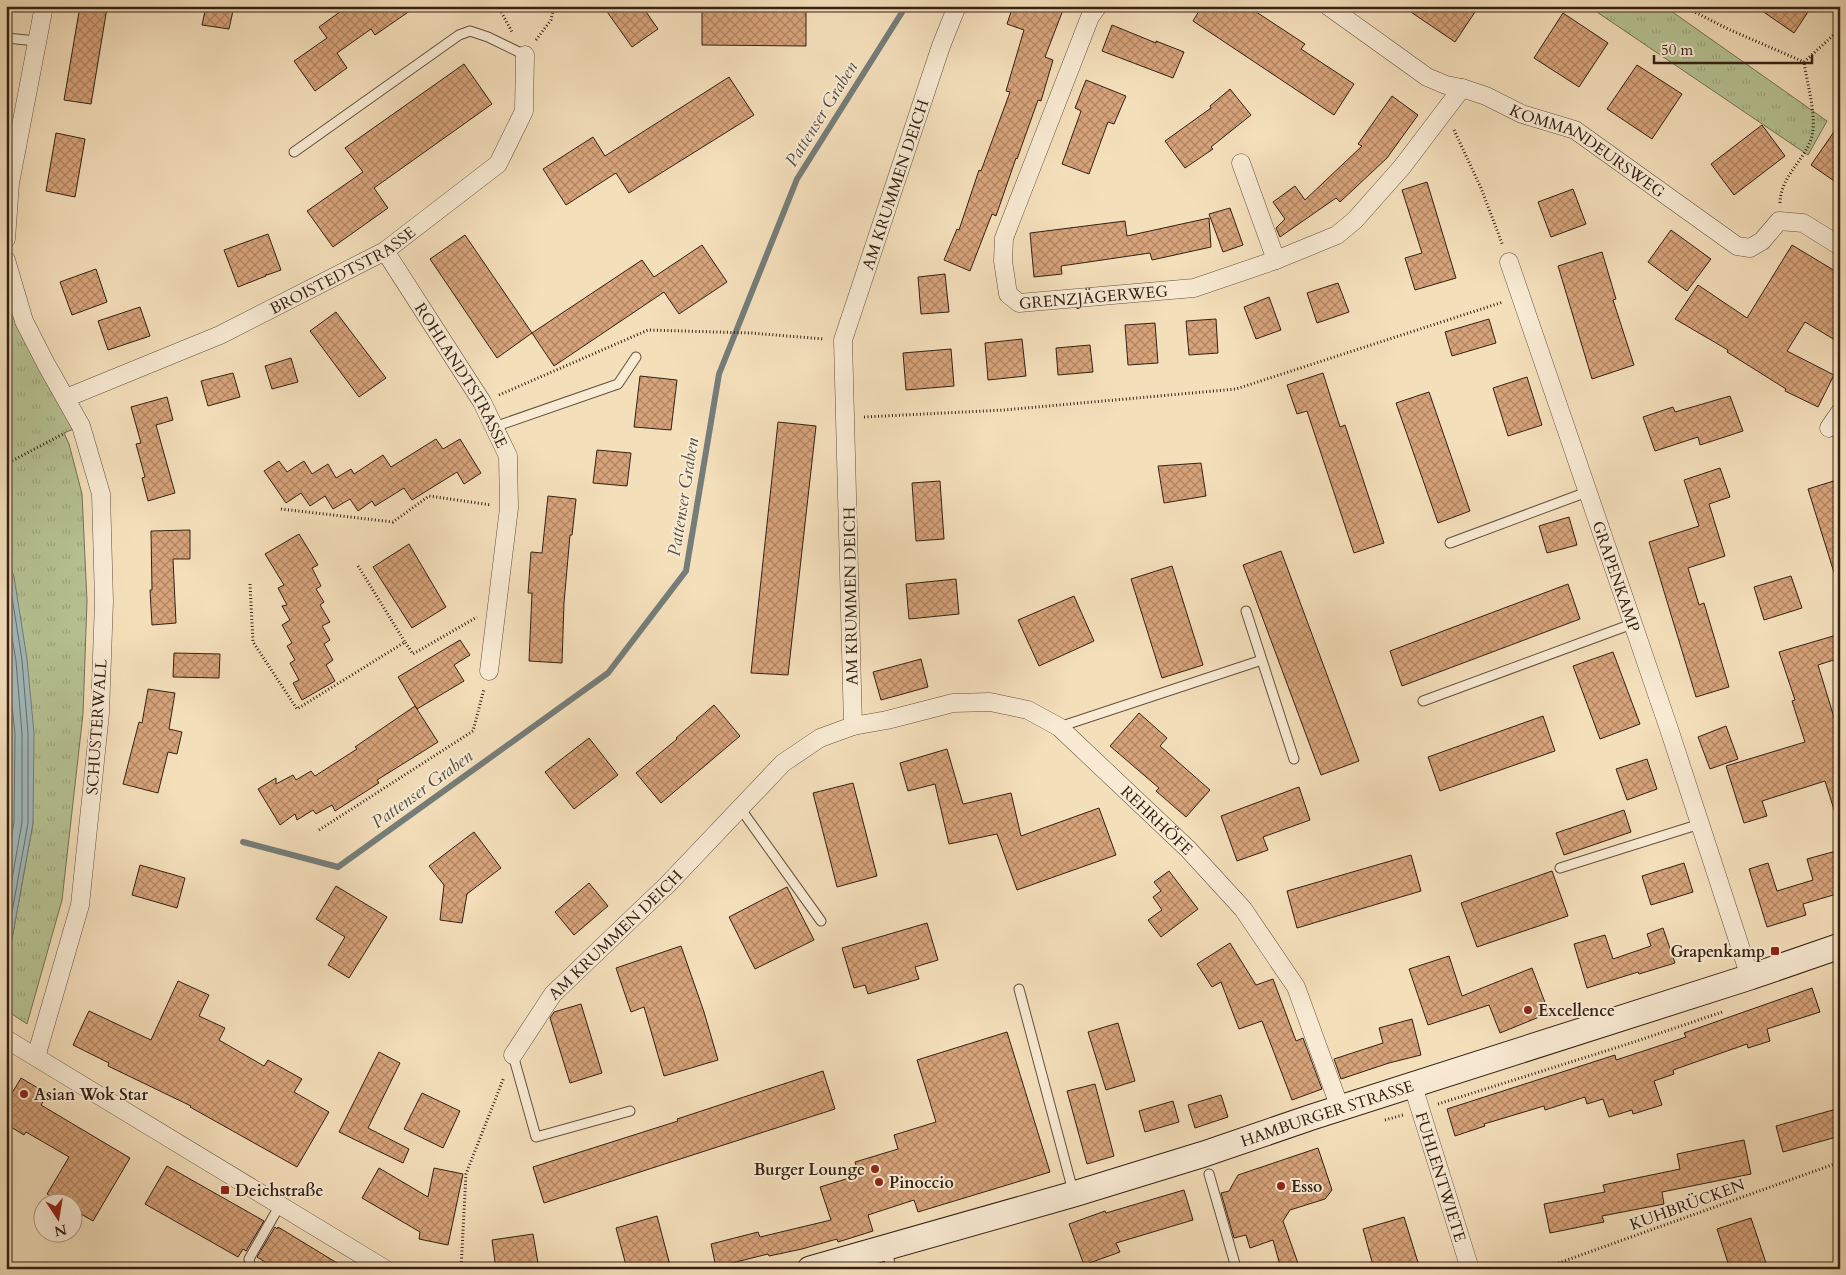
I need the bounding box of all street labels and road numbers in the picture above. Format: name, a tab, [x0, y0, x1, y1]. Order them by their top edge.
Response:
street label: AM KRUMMEN DEICH	[857, 96, 935, 273]
street label: KOMMANDEURSWEG	[1506, 100, 1669, 203]
street label: BROISTEDTSTRASSE	[266, 221, 420, 320]
street label: GRENZJÄGERWEG	[1018, 280, 1169, 315]
street label: ROHLANDTSTRASSE	[409, 299, 513, 452]
street label: AM KRUMMEN DEICH	[838, 506, 864, 686]
street label: GRAPENKAMP	[1586, 518, 1645, 635]
street label: SCHUSTERWALL	[81, 658, 113, 796]
street label: REHRHÖFE	[1116, 781, 1197, 860]
street label: AM KRUMMEN DEICH	[544, 865, 688, 1005]
street label: HAMBURGER STRASSE	[1238, 1075, 1417, 1153]
street label: FUHLENTWIETE	[1410, 1109, 1471, 1245]
street label: KUHBRÜCKEN	[1627, 1174, 1748, 1236]

